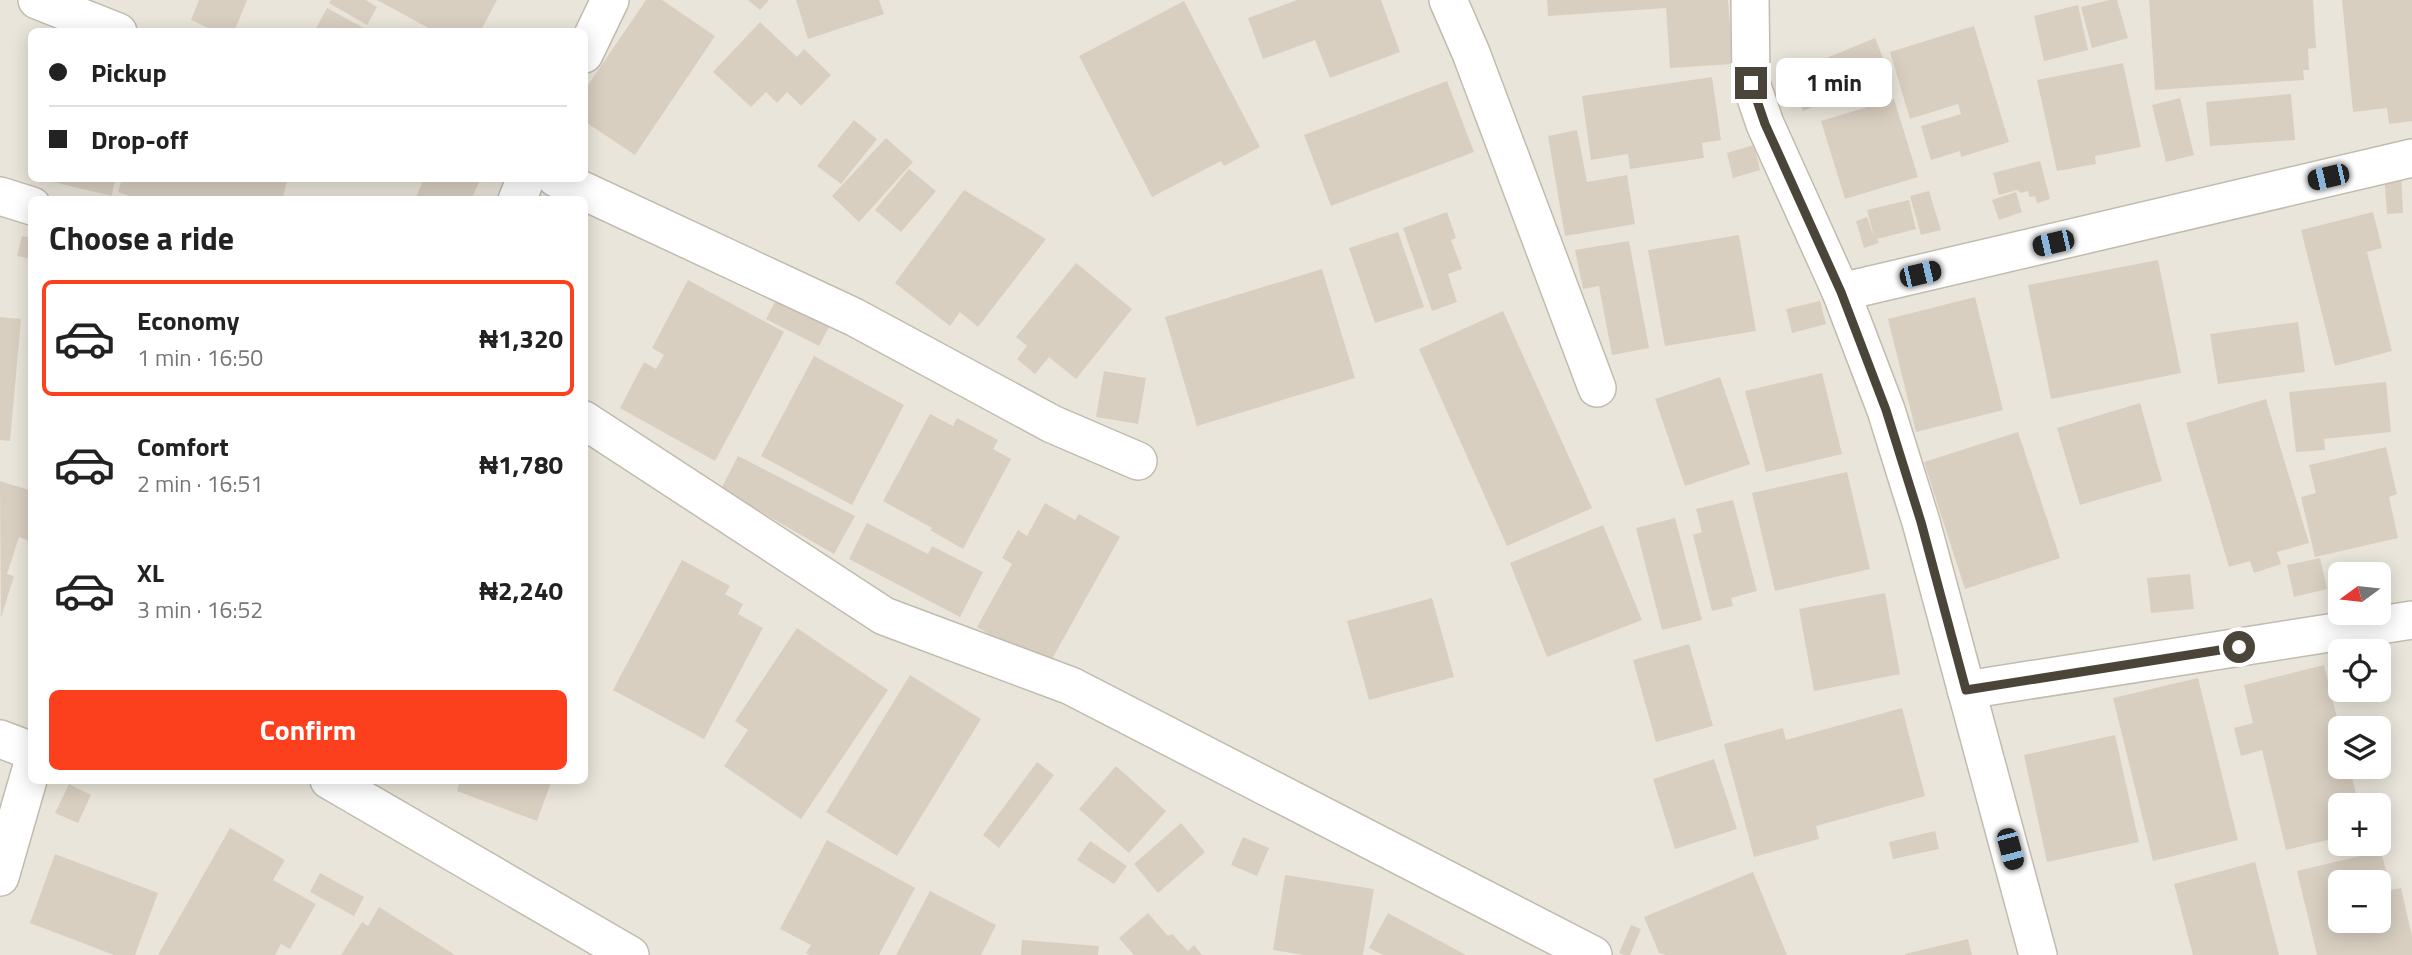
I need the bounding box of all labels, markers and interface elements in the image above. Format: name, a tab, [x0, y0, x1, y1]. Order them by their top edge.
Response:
text: Pickup	[91, 53, 167, 92]
callout: 1 min	[1776, 58, 1891, 108]
text: 1 min	[1806, 65, 1862, 100]
route end	[1735, 67, 1767, 99]
text: Drop-off	[91, 120, 188, 159]
car	[2306, 162, 2351, 192]
text: Choose a ride	[49, 214, 234, 262]
car	[2031, 228, 2076, 258]
car	[1898, 259, 1943, 289]
text: Economy	[137, 301, 239, 340]
icon: car	[53, 307, 116, 370]
text: ₦1,320	[479, 319, 563, 358]
text: 1 min · 16:50	[137, 340, 263, 375]
text: Comfort	[137, 427, 229, 466]
icon: car	[53, 433, 116, 496]
text: ₦1,780	[479, 445, 563, 484]
text: 2 min · 16:51	[137, 466, 263, 501]
text: XL	[137, 553, 164, 592]
icon: car	[53, 559, 116, 622]
north arrow	[2328, 562, 2390, 625]
map controls	[2328, 562, 2391, 933]
text: ₦2,240	[479, 571, 563, 610]
text: 3 min · 16:52	[137, 592, 263, 627]
route start	[2223, 631, 2255, 663]
button: locate	[2328, 639, 2391, 702]
button: Confirm	[49, 690, 567, 770]
button: layers	[2328, 716, 2391, 779]
button: +	[2328, 793, 2391, 856]
car	[1995, 826, 2026, 872]
button: −	[2328, 870, 2391, 933]

